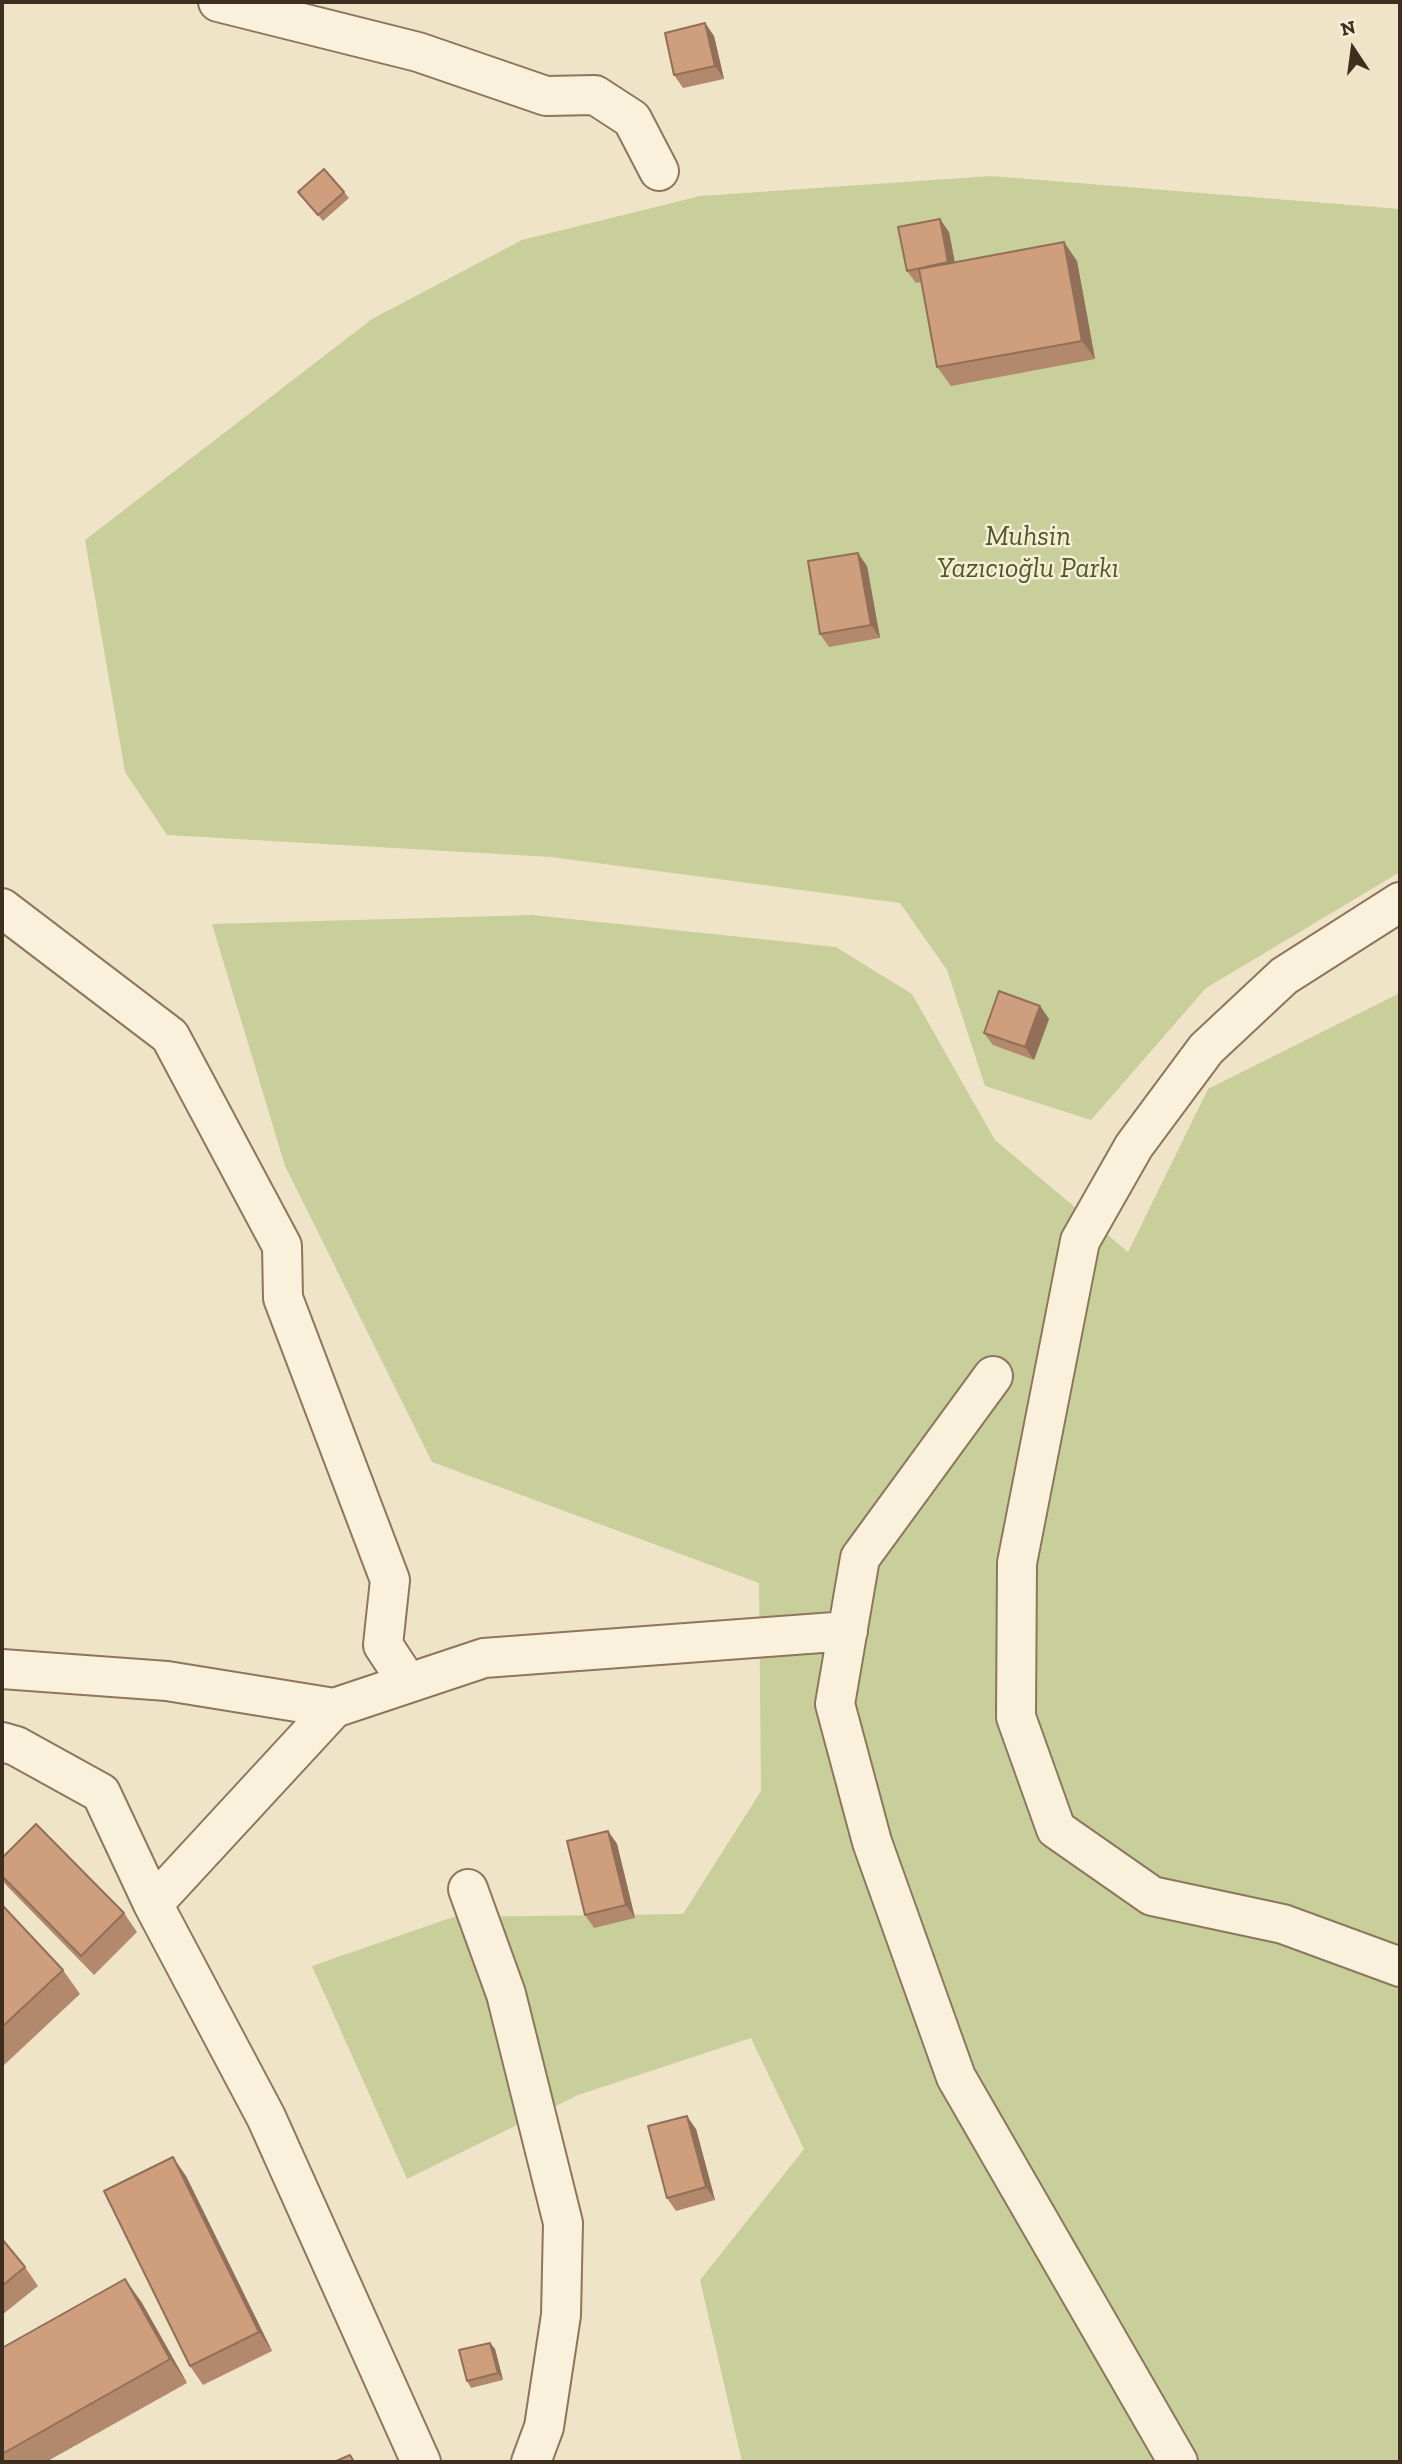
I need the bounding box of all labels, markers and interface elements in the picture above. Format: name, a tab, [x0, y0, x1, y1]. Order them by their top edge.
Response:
north arrow	[1318, 14, 1388, 84]
text: N	[1339, 15, 1358, 41]
park label: Muhsin Yazıcıoğlu Parkı	[937, 520, 1119, 586]

